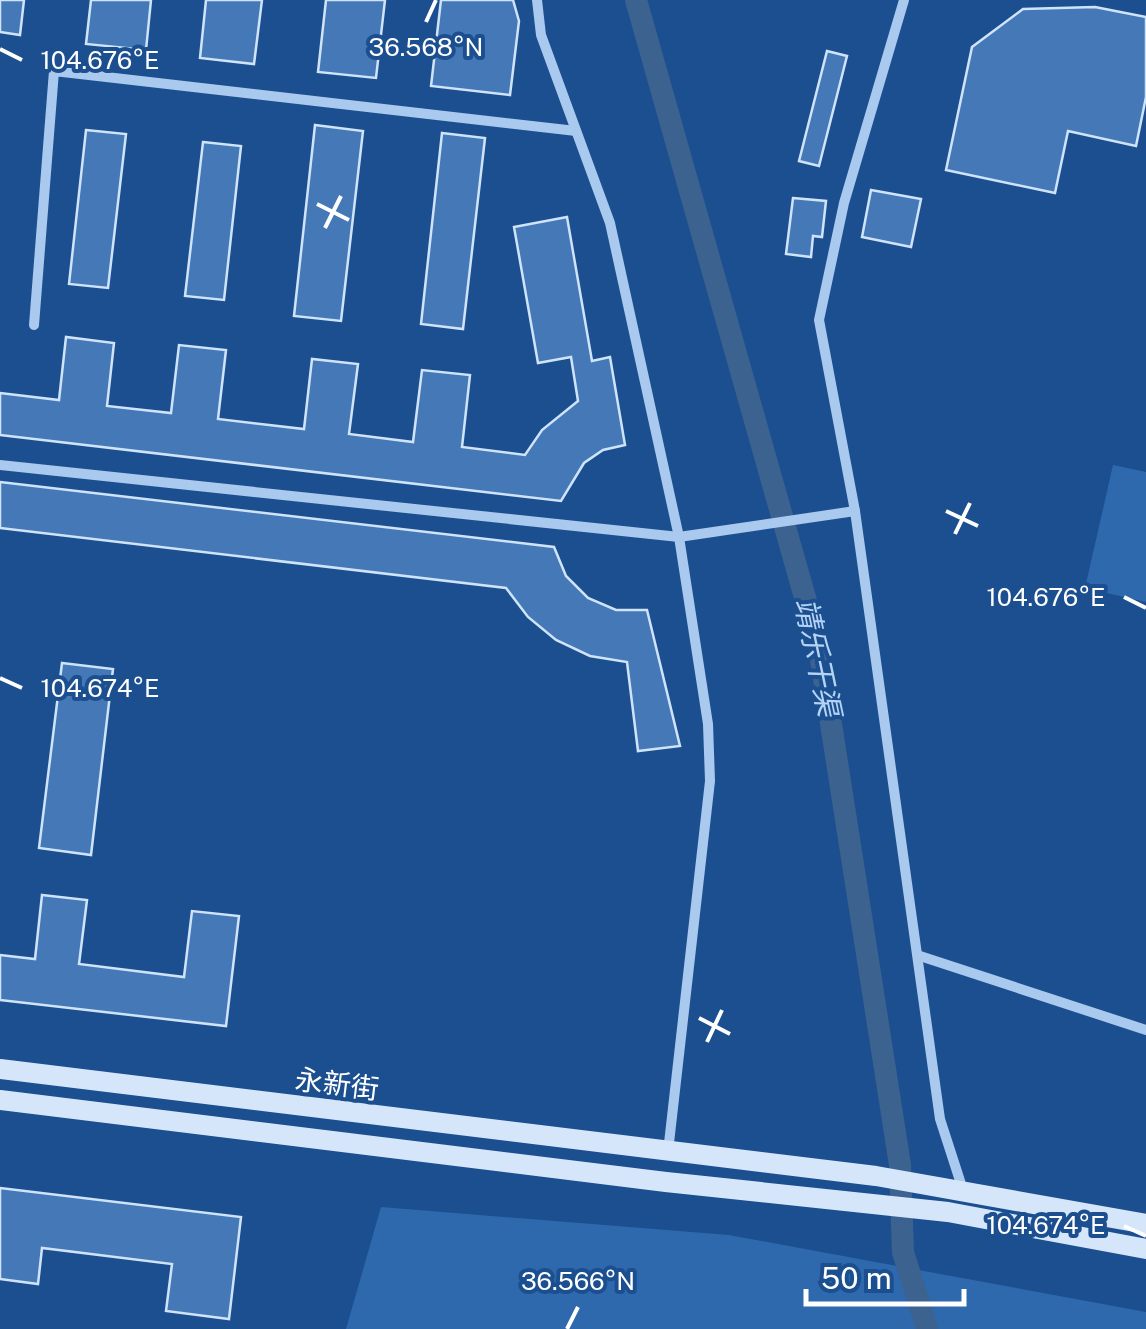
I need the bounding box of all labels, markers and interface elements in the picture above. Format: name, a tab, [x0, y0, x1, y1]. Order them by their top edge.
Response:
text: 36.568°N	[369, 32, 483, 62]
text: 104.676°E	[40, 45, 160, 75]
text: 104.676°E	[986, 582, 1106, 612]
water label: 靖乐干渠	[788, 594, 849, 723]
text: 104.674°E	[40, 673, 160, 703]
street label: 永新街	[293, 1062, 381, 1105]
text: 104.674°E	[986, 1210, 1106, 1240]
scale bar	[806, 1244, 964, 1306]
text: 50 m	[821, 1260, 892, 1296]
text: 36.566°N	[521, 1266, 635, 1296]

